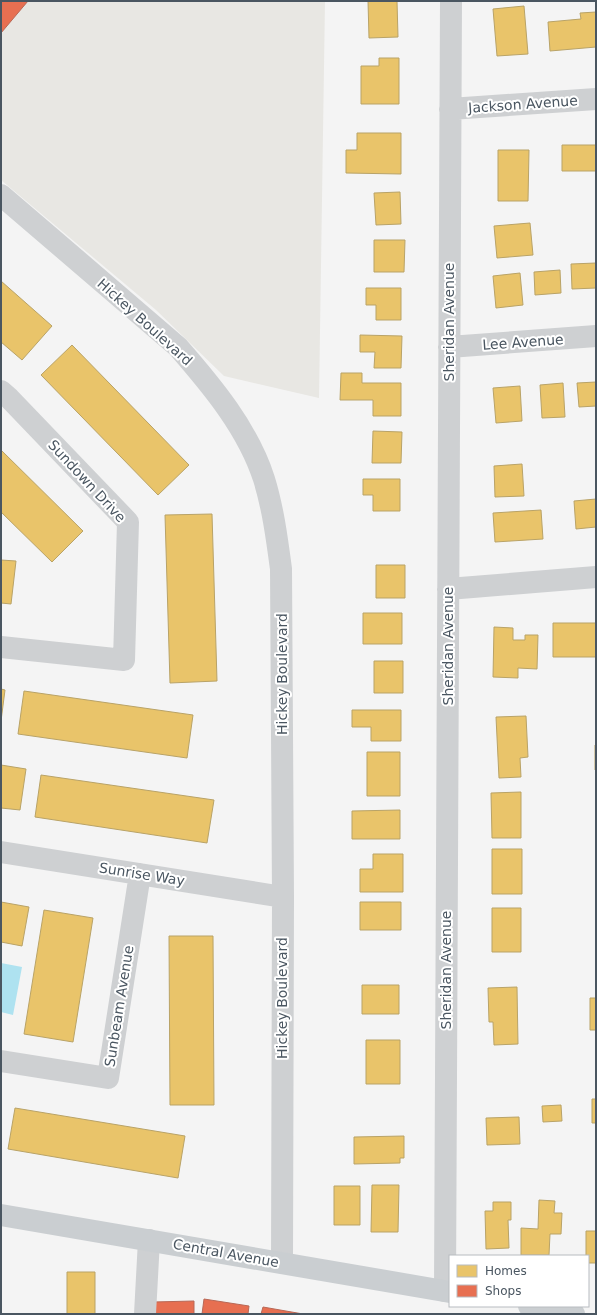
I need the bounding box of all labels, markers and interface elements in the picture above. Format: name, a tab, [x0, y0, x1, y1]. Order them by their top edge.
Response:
street label: Jackson Avenue	[467, 92, 578, 116]
street label: Sheridan Avenue	[441, 263, 457, 381]
street label: Hickey Boulevard	[94, 275, 196, 369]
street label: Lee Avenue	[482, 331, 564, 353]
street label: Sundown Drive	[45, 437, 129, 525]
street label: Sheridan Avenue	[440, 587, 456, 705]
street label: Hickey Boulevard	[274, 613, 290, 735]
street label: Sunrise Way	[98, 859, 186, 889]
street label: Sheridan Avenue	[438, 911, 454, 1029]
street label: Hickey Boulevard	[274, 937, 290, 1059]
street label: Sunbeam Avenue	[101, 944, 137, 1068]
street label: Central Avenue	[172, 1236, 280, 1270]
legend	[449, 1255, 589, 1307]
text: Homes	[485, 1264, 527, 1278]
text: Shops	[485, 1284, 521, 1298]

